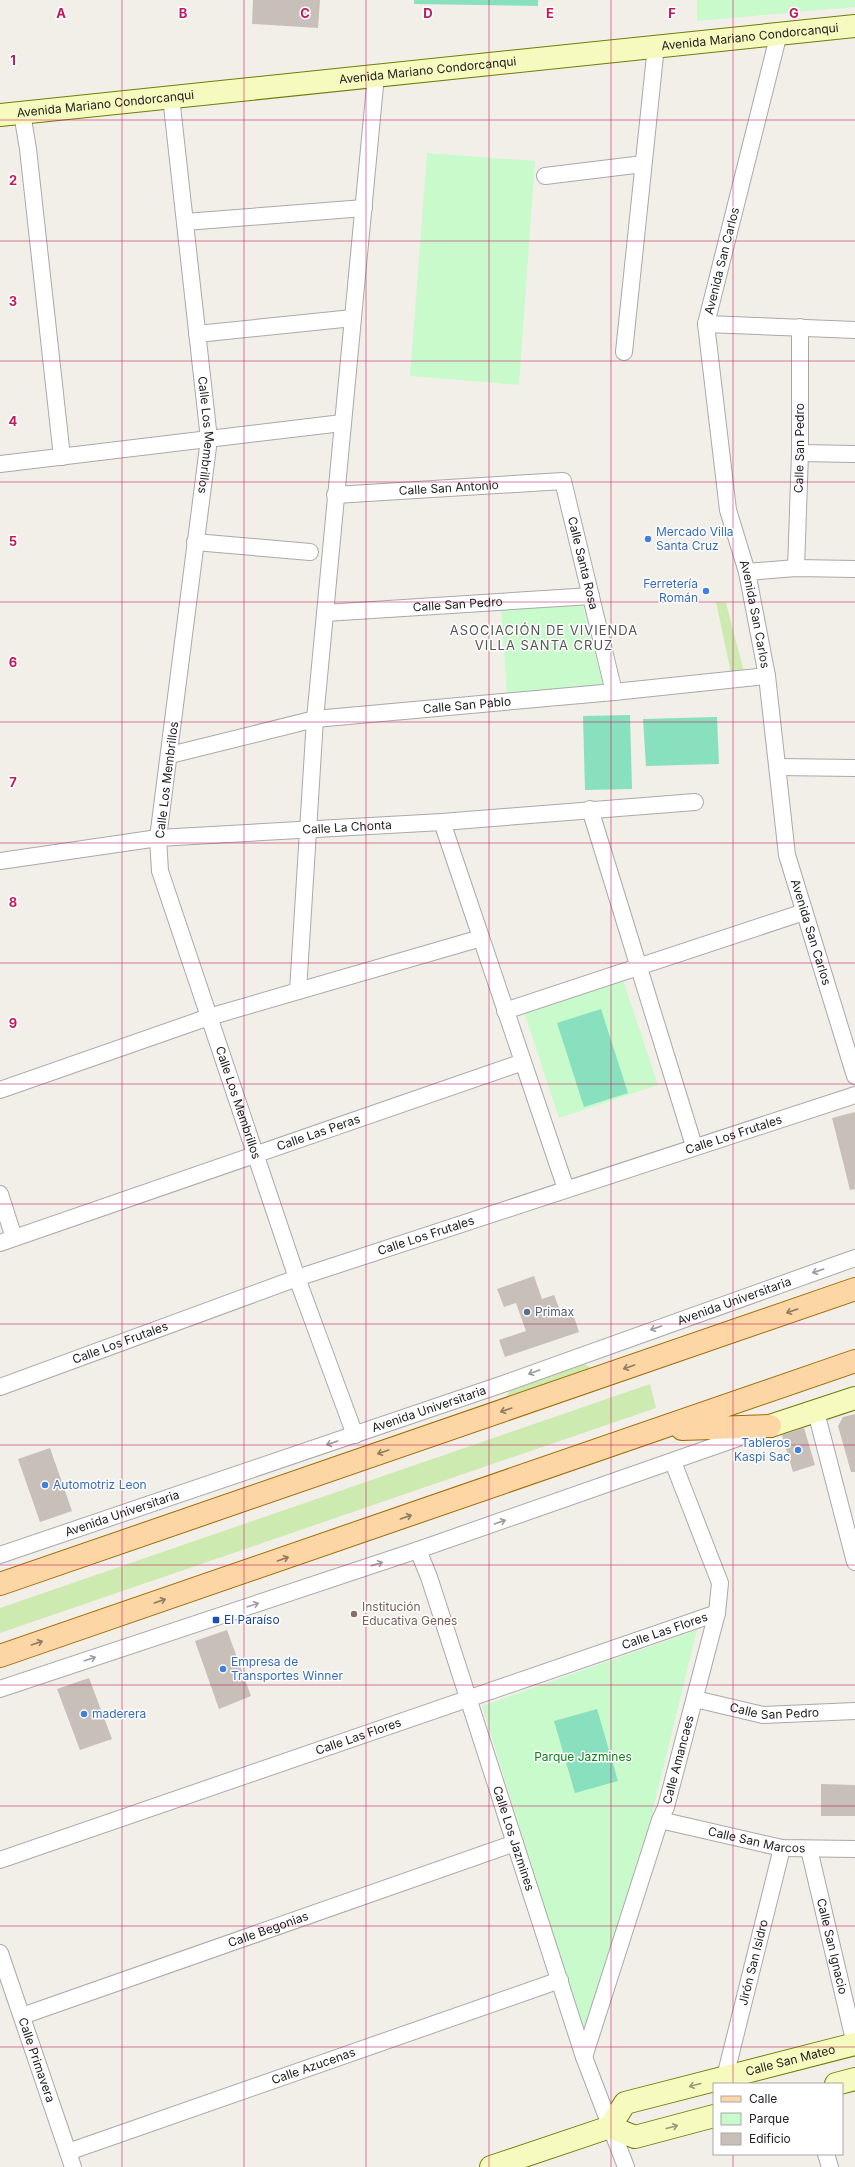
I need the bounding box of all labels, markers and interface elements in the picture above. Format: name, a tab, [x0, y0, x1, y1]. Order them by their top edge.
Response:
text: A	[56, 5, 66, 21]
text: B	[179, 5, 188, 21]
text: C	[300, 5, 310, 21]
text: D	[423, 5, 433, 21]
text: E	[546, 5, 554, 21]
text: F	[668, 5, 676, 21]
text: G	[789, 5, 799, 21]
street label: Avenida Mariano Condorcanqui	[660, 20, 839, 53]
text: 1	[10, 52, 16, 68]
street label: Avenida Mariano Condorcanqui	[338, 53, 517, 87]
street label: Avenida Mariano Condorcanqui	[16, 87, 195, 120]
text: 2	[9, 172, 17, 188]
street label: Avenida San Carlos	[701, 206, 742, 316]
text: 3	[9, 293, 17, 309]
street label: Calle Los Membrillos	[195, 375, 217, 495]
street label: Calle San Pedro	[791, 403, 807, 493]
text: 4	[9, 413, 18, 429]
street label: Calle San Antonio	[398, 477, 499, 498]
street label: Calle Santa Rosa	[565, 515, 602, 611]
place label: Mercado Villa Santa Cruz	[656, 524, 734, 553]
text: 5	[9, 533, 17, 549]
marker: Mercado Villa Santa Cruz	[643, 534, 653, 544]
street label: Avenida San Carlos	[737, 558, 773, 669]
place label: Ferretería Román	[643, 576, 698, 605]
marker: Ferretería Román	[701, 586, 711, 596]
street label: Calle San Pedro	[412, 594, 503, 614]
district label: ASOCIACIÓN DE VIVIENDA VILLA SANTA CRUZ	[450, 622, 638, 653]
text: 6	[9, 654, 17, 670]
street label: Calle San Pablo	[422, 693, 512, 716]
street label: Calle Los Membrillos	[152, 720, 181, 839]
text: 7	[9, 774, 17, 790]
street label: Calle La Chonta	[302, 817, 392, 837]
street label: Avenida San Carlos	[788, 877, 835, 987]
text: 8	[9, 894, 17, 910]
text: 9	[9, 1015, 17, 1031]
street label: Calle Los Membrillos	[213, 1044, 264, 1161]
street label: Calle Las Peras	[275, 1111, 362, 1154]
street label: Calle Los Frutales	[683, 1111, 784, 1157]
street label: Calle Los Frutales	[376, 1212, 476, 1258]
one-way arrow	[813, 1267, 825, 1275]
street label: Avenida Universitaria	[675, 1273, 793, 1328]
place label: Primax	[535, 1304, 575, 1319]
marker: Primax	[522, 1307, 532, 1317]
one-way arrow	[786, 1308, 798, 1316]
street label: Calle Los Frutales	[70, 1318, 170, 1367]
one-way arrow	[650, 1325, 663, 1332]
one-way arrow	[623, 1364, 635, 1372]
one-way arrow	[528, 1369, 540, 1377]
street label: Avenida Universitaria	[370, 1382, 488, 1435]
one-way arrow	[501, 1406, 513, 1414]
place label: Tableros Kaspi Sac	[734, 1435, 790, 1464]
one-way arrow	[326, 1439, 338, 1447]
marker: Tableros Kaspi Sac	[793, 1445, 803, 1455]
one-way arrow	[377, 1449, 390, 1456]
place label: Automotriz Leon	[53, 1477, 147, 1492]
marker: Automotriz Leon	[40, 1480, 50, 1490]
street label: Avenida Universitaria	[63, 1487, 181, 1539]
one-way arrow	[399, 1513, 412, 1520]
one-way arrow	[493, 1517, 505, 1525]
one-way arrow	[276, 1555, 289, 1562]
one-way arrow	[370, 1560, 383, 1567]
one-way arrow	[153, 1597, 166, 1604]
place label: Institución Educativa Genes	[362, 1599, 457, 1628]
one-way arrow	[247, 1601, 260, 1608]
marker: Institución Educativa Genes	[349, 1609, 359, 1619]
street label: Calle Las Flores	[620, 1609, 709, 1652]
place label: El Paraíso	[224, 1612, 280, 1627]
marker: El Paraíso	[211, 1615, 221, 1625]
one-way arrow	[31, 1639, 43, 1647]
place label: Empresa de Transportes Winner	[231, 1654, 343, 1683]
one-way arrow	[84, 1655, 97, 1662]
marker: Empresa de Transportes Winner	[218, 1664, 228, 1674]
street label: Calle San Pedro	[728, 1699, 819, 1722]
place label: maderera	[92, 1706, 146, 1721]
marker: maderera	[79, 1709, 89, 1719]
street label: Calle Las Flores	[313, 1714, 403, 1758]
street label: Calle Amancaes	[659, 1714, 697, 1806]
park label: Parque Jazmines	[534, 1749, 632, 1764]
street label: Calle Los Jazmines	[490, 1784, 538, 1893]
street label: Calle San Marcos	[707, 1823, 805, 1855]
street label: Calle San Ignacio	[814, 1897, 851, 1996]
street label: Calle Begonias	[226, 1908, 310, 1950]
street label: Jirón San Isidro	[735, 1918, 771, 2007]
street label: Calle Primavera	[16, 2015, 58, 2104]
street label: Calle San Mateo	[744, 2041, 837, 2079]
street label: Calle Azucenas	[269, 2044, 357, 2087]
one-way arrow	[689, 2081, 702, 2089]
legend	[713, 2083, 843, 2155]
text: Calle	[749, 2091, 777, 2106]
text: Parque	[749, 2111, 789, 2126]
one-way arrow	[665, 2123, 678, 2130]
text: Edificio	[749, 2131, 791, 2146]

